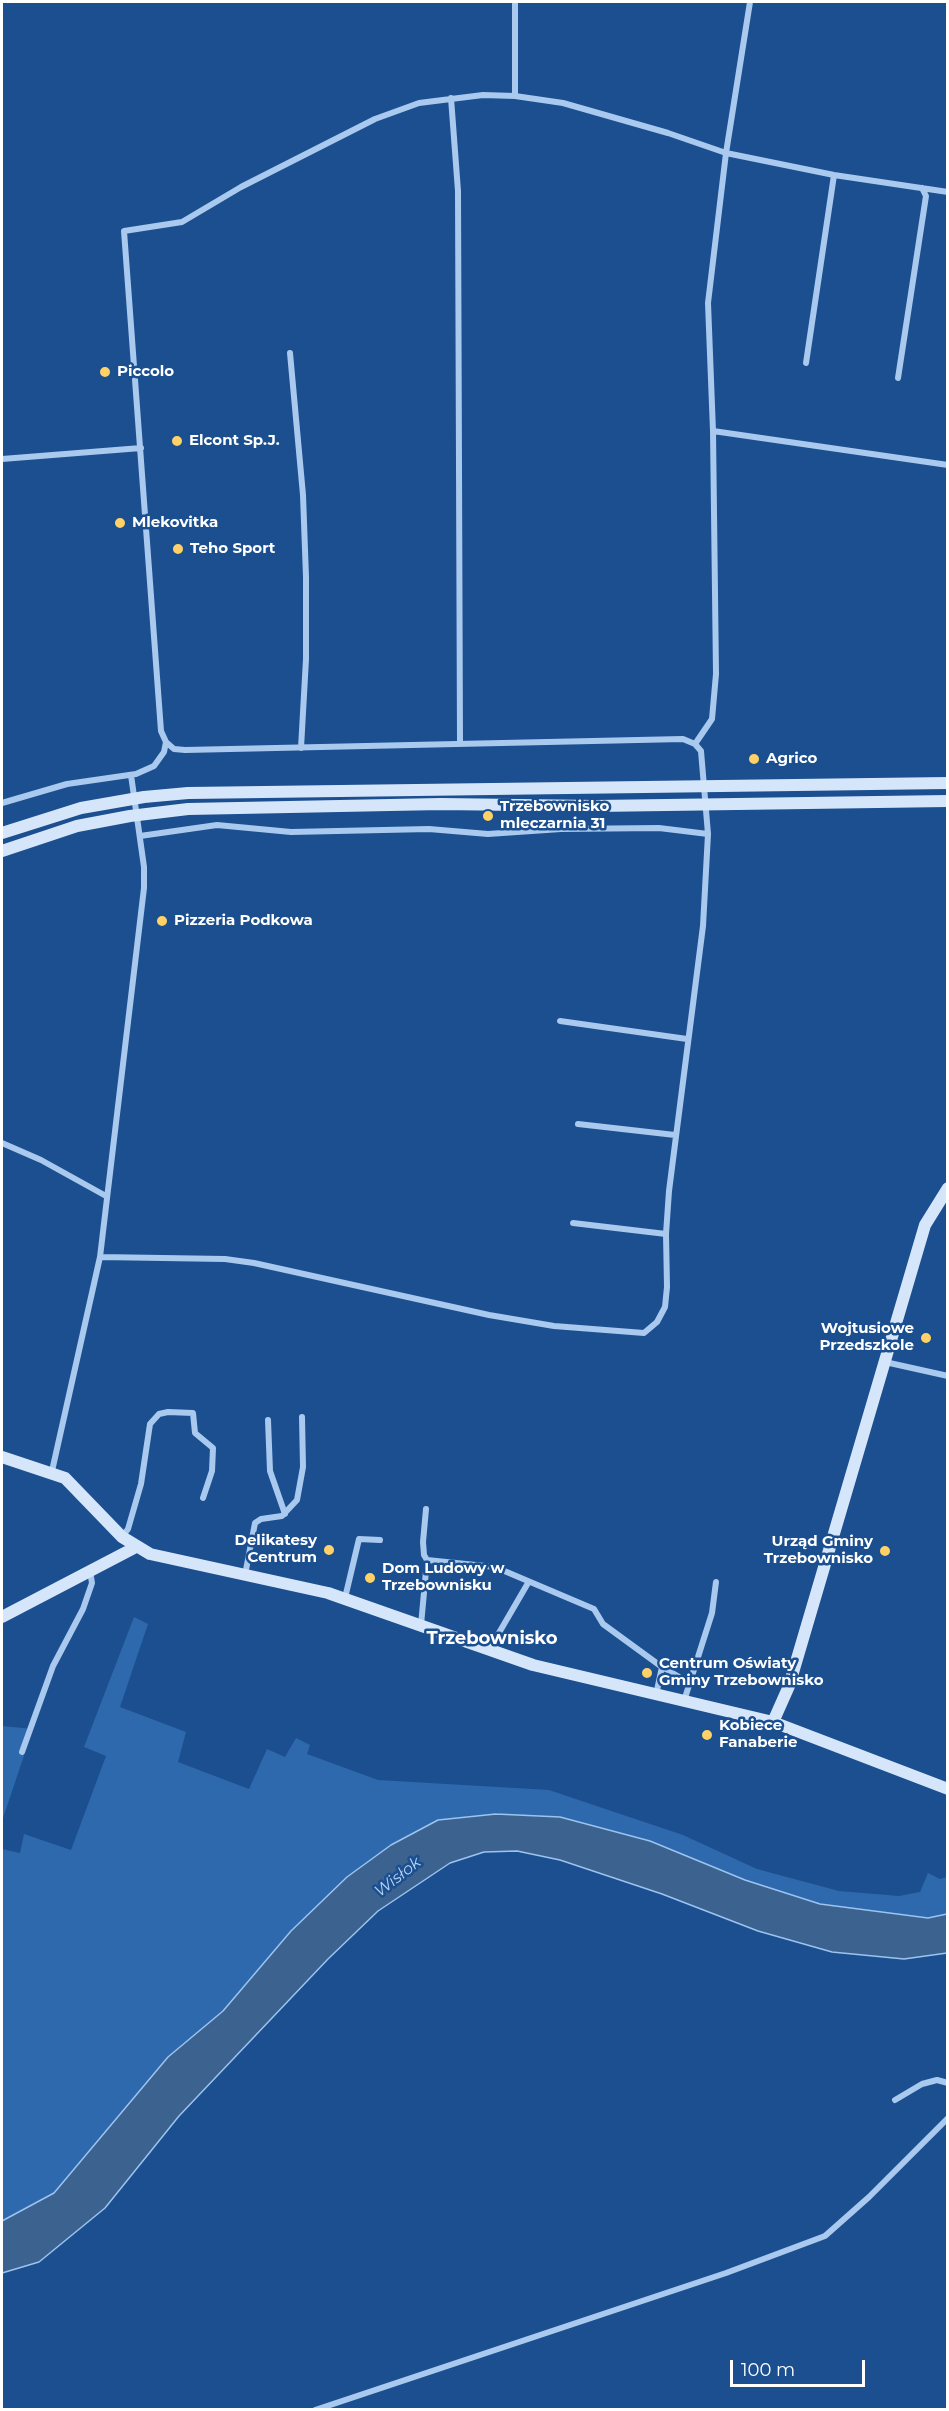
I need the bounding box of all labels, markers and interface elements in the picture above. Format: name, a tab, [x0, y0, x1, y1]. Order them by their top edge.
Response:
place label: Piccolo	[117, 363, 174, 381]
marker: Piccolo	[98, 365, 112, 379]
place label: Elcont Sp.J.	[189, 432, 280, 450]
marker: Elcont Sp.J.	[170, 434, 184, 448]
place label: Mlekovitka	[132, 514, 218, 532]
marker: Mlekovitka	[113, 516, 127, 530]
place label: Teho Sport	[190, 540, 275, 558]
marker: Teho Sport	[171, 542, 185, 556]
place label: Agrico	[766, 750, 817, 768]
marker: Agrico	[747, 752, 761, 766]
place label: Trzebownisko mleczarnia 31	[500, 798, 609, 833]
marker: Trzebownisko mleczarnia 31	[481, 809, 495, 823]
place label: Pizzeria Podkowa	[174, 912, 313, 930]
marker: Pizzeria Podkowa	[155, 914, 169, 928]
place label: Wojtusiowe Przedszkole	[819, 1320, 914, 1355]
marker: Wojtusiowe Przedszkole	[919, 1331, 933, 1345]
place label: Delikatesy Centrum	[235, 1532, 317, 1567]
place label: Urząd Gminy Trzebownisko	[764, 1533, 873, 1568]
marker: Delikatesy Centrum	[322, 1543, 336, 1557]
marker: Urząd Gminy Trzebownisko	[878, 1544, 892, 1558]
place label: Dom Ludowy w Trzebownisku	[382, 1560, 505, 1595]
marker: Dom Ludowy w Trzebownisku	[363, 1571, 377, 1585]
district label: Trzebownisko	[426, 1628, 558, 1650]
place label: Centrum Oświaty Gminy Trzebownisko	[659, 1655, 823, 1690]
marker: Centrum Oświaty Gminy Trzebownisko	[640, 1666, 654, 1680]
place label: Kobiece Fanaberie	[719, 1717, 797, 1752]
marker: Kobiece Fanaberie	[700, 1728, 714, 1742]
water label: Wisłok	[371, 1853, 425, 1901]
scale bar	[733, 2348, 868, 2386]
text: 100 m	[741, 2359, 795, 2381]

